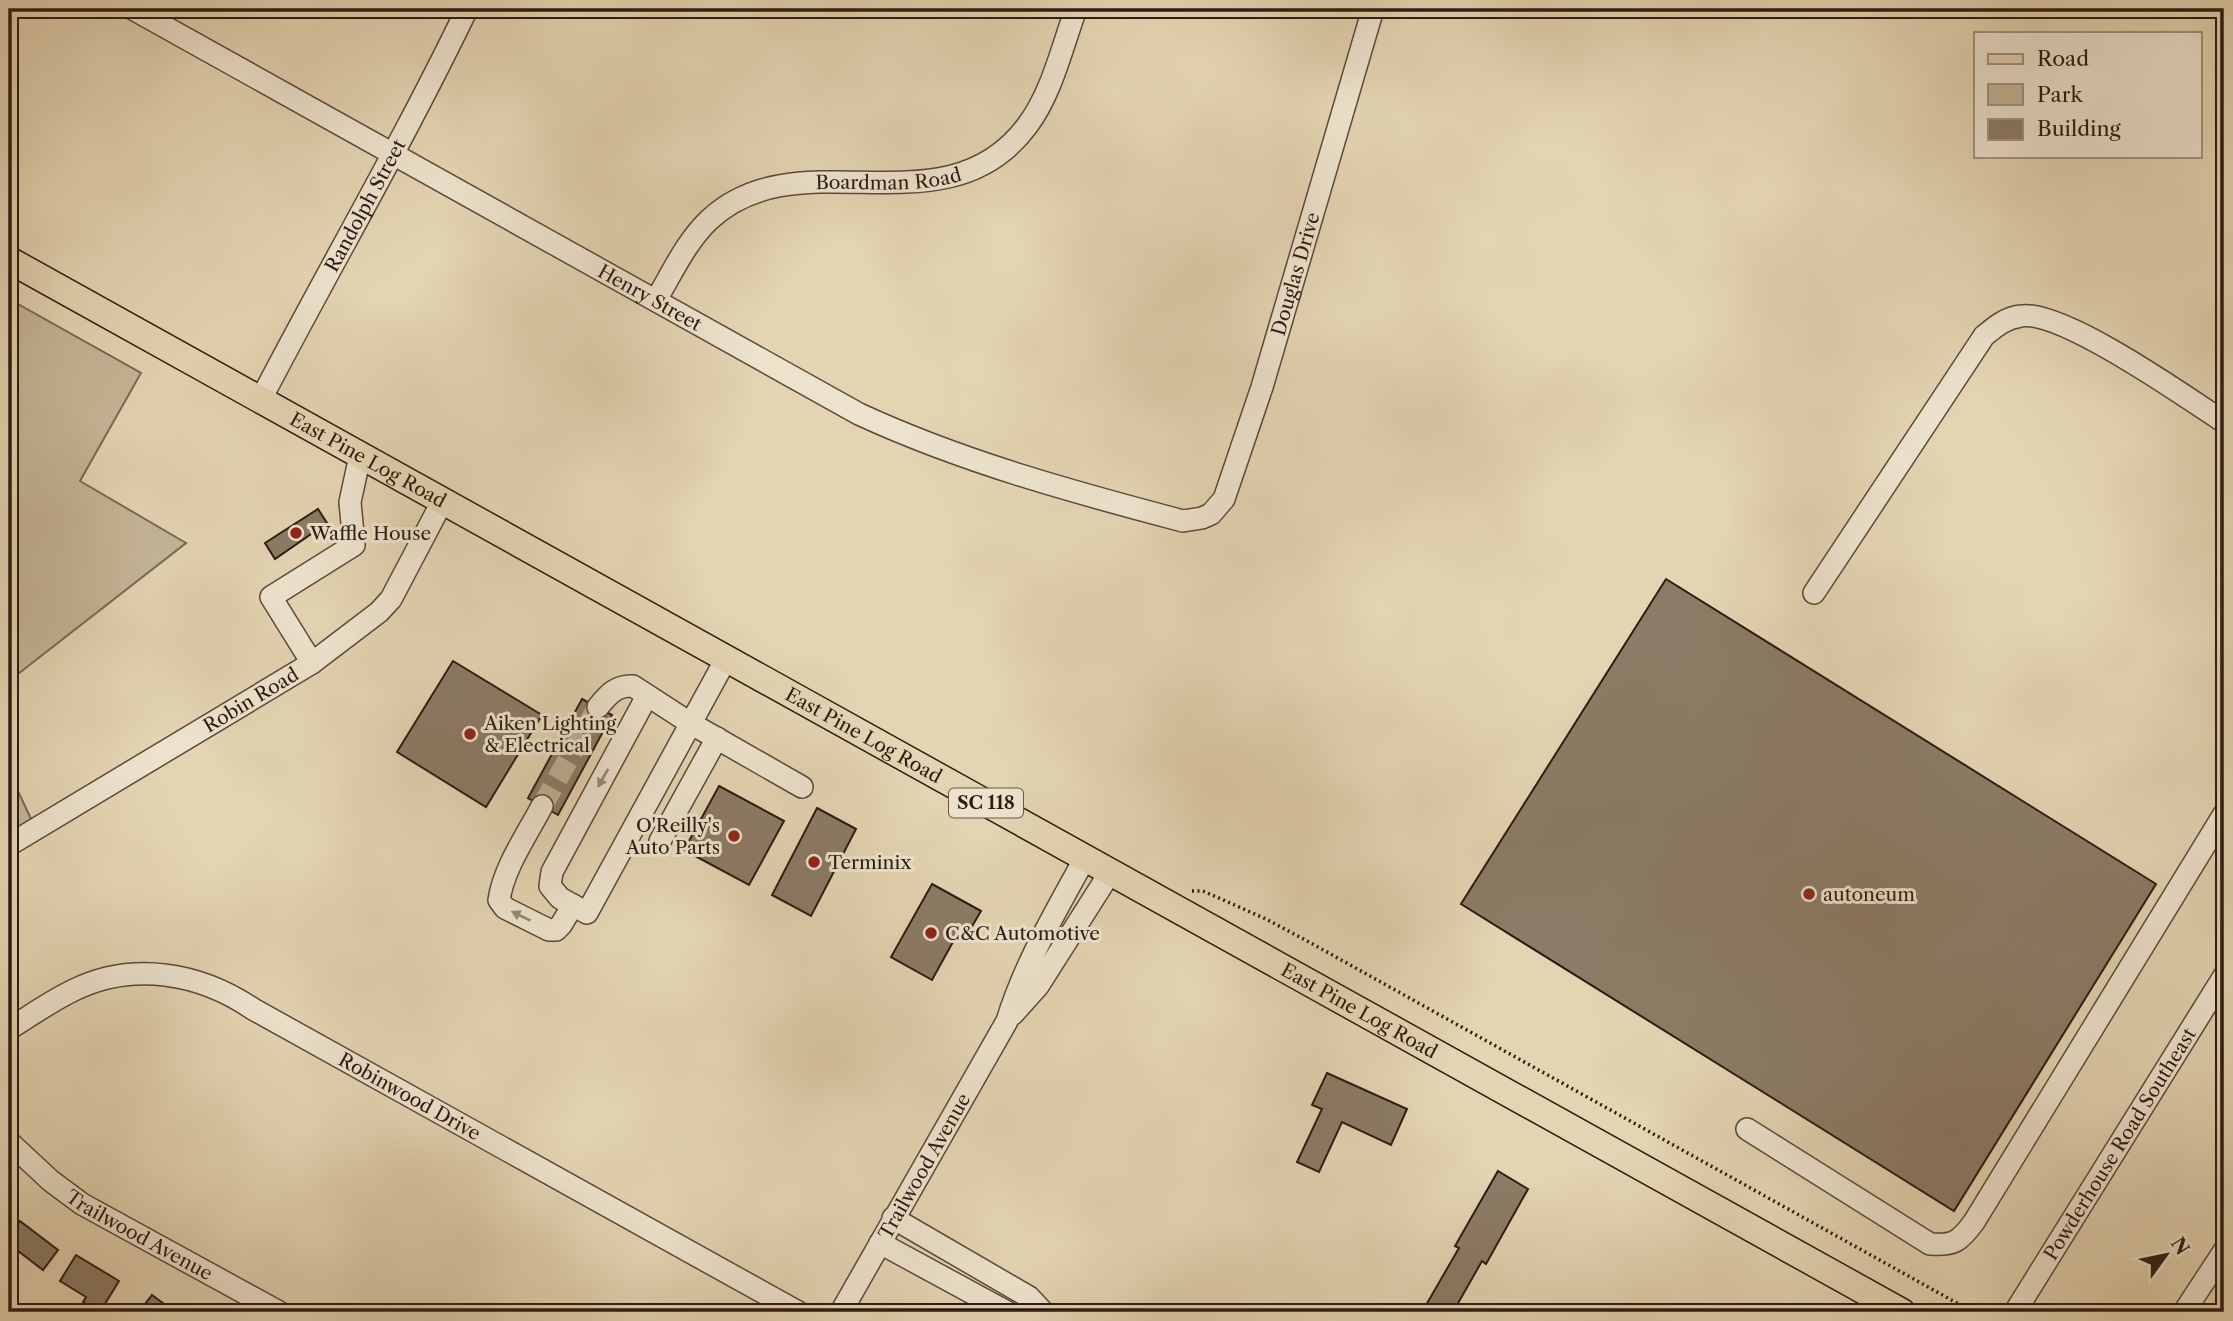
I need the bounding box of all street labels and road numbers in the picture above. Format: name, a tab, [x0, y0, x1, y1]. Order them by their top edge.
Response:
street label: Randolph Street	[320, 135, 411, 276]
street label: Boardman Road	[815, 163, 964, 195]
street label: Douglas Drive	[1267, 210, 1325, 338]
street label: Henry Street	[594, 260, 706, 336]
street label: East Pine Log Road	[286, 407, 451, 513]
street label: Robin Road	[199, 663, 303, 738]
street label: East Pine Log Road	[781, 683, 946, 788]
road number: SC 118	[949, 788, 1023, 818]
street label: East Pine Log Road	[1277, 958, 1442, 1064]
street label: Powderhouse Road Southeast	[2039, 1024, 2201, 1264]
street label: Robinwood Drive	[335, 1048, 485, 1145]
street label: Trailwood Avenue	[874, 1089, 975, 1243]
street label: Trailwood Avenue	[61, 1185, 216, 1285]

